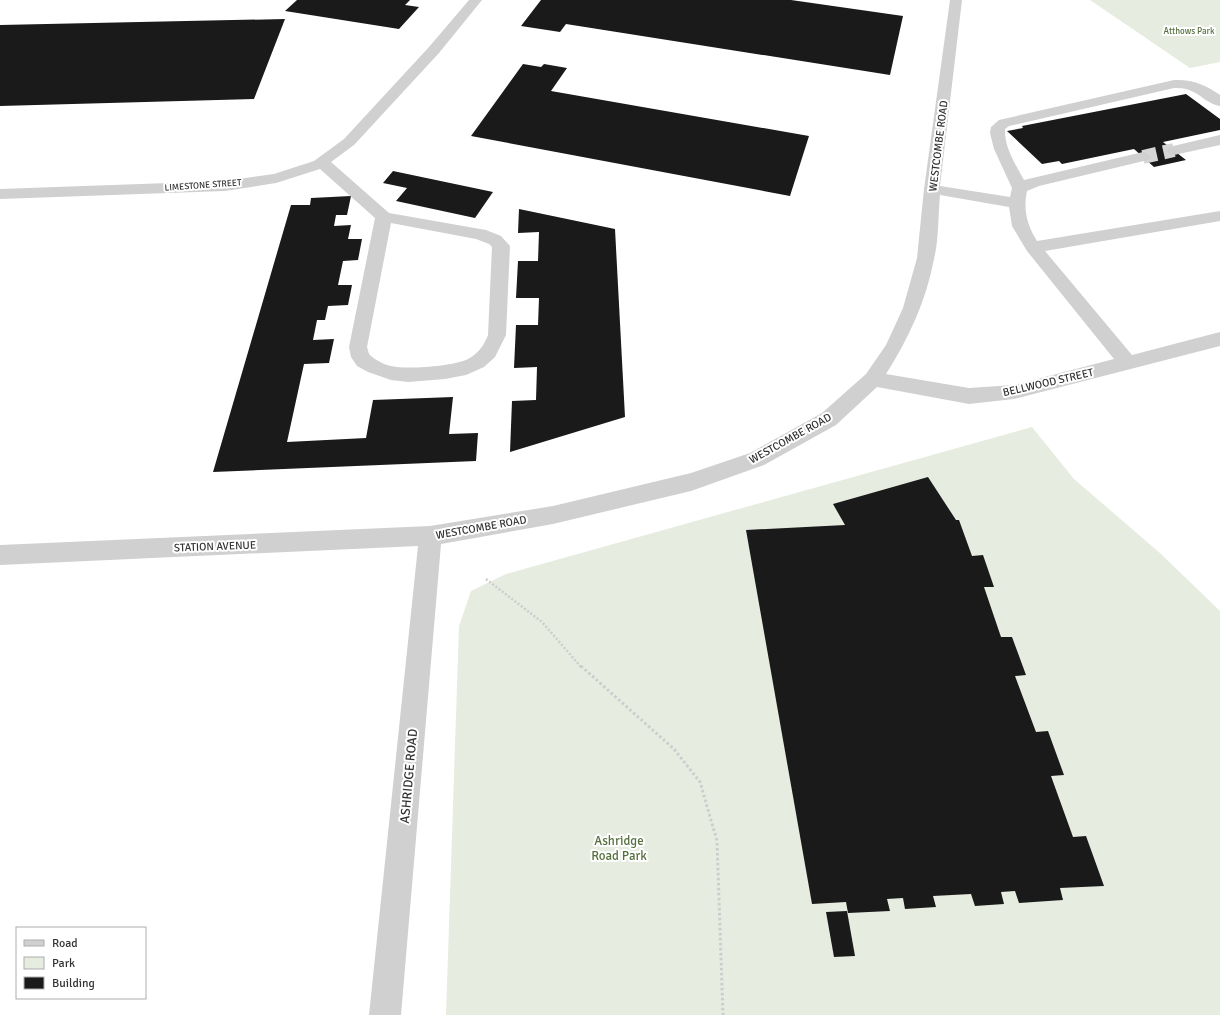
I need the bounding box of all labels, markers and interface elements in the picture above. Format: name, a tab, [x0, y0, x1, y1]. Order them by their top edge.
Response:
park label: Atthows Park	[1164, 26, 1215, 37]
street label: WESTCOMBE ROAD	[926, 100, 951, 192]
street label: LIMESTONE STREET	[164, 177, 242, 194]
street label: BELLWOOD STREET	[1002, 366, 1095, 399]
street label: WESTCOMBE ROAD	[747, 410, 834, 466]
street label: WESTCOMBE ROAD	[435, 513, 527, 542]
street label: STATION AVENUE	[174, 539, 256, 554]
street label: ASHRIDGE ROAD	[397, 728, 421, 824]
park label: Ashridge Road Park	[591, 833, 647, 864]
legend	[16, 927, 146, 999]
text: Road	[52, 936, 78, 951]
text: Park	[52, 956, 75, 971]
text: Building	[52, 976, 95, 991]

